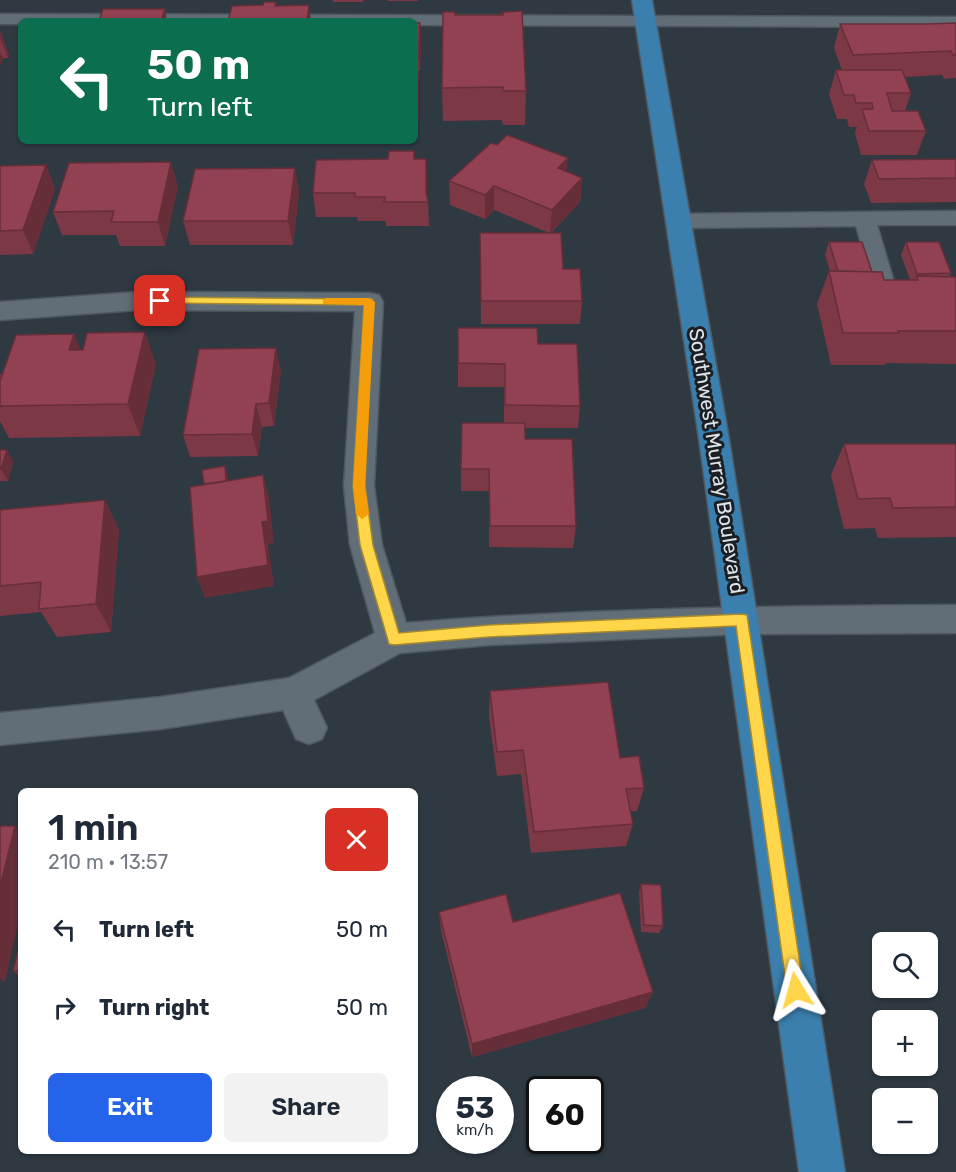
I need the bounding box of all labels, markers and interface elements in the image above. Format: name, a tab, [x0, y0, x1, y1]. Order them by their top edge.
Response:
text: 50 m	[147, 40, 250, 90]
icon: left	[48, 42, 126, 120]
text: Turn left	[147, 91, 252, 123]
pin	[134, 275, 185, 326]
icon: arrive	[143, 284, 176, 317]
street label: Southwest Murray Boulevard	[684, 327, 750, 595]
text: 1 min	[48, 806, 139, 849]
button: close	[325, 808, 388, 871]
text: 210 m · 13:57	[48, 850, 168, 874]
icon: left	[48, 913, 81, 946]
text: Turn left	[99, 916, 194, 943]
text: 50 m	[336, 916, 388, 943]
map controls	[872, 932, 938, 1154]
button: search	[872, 932, 938, 998]
position arrow	[764, 958, 828, 1022]
icon: right	[48, 991, 81, 1024]
text: Turn right	[99, 994, 209, 1021]
text: 50 m	[336, 994, 388, 1021]
button: +	[872, 1010, 938, 1076]
button: Exit	[48, 1073, 212, 1142]
button: Share	[224, 1073, 388, 1142]
speed limit sign: 60	[526, 1076, 604, 1154]
button: −	[872, 1088, 938, 1154]
text: 53	[455, 1090, 495, 1126]
text: km/h	[456, 1121, 494, 1139]

